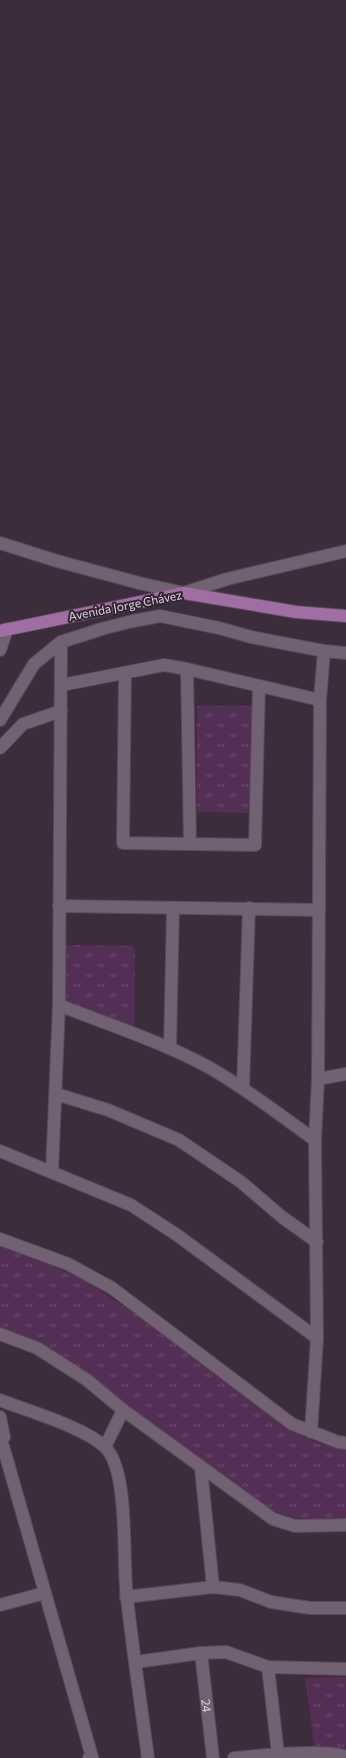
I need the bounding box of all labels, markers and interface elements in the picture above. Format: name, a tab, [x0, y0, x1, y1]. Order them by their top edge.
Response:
street label: Avenida Jorge Chávez	[67, 587, 183, 624]
street label: 24	[199, 1698, 215, 1713]

